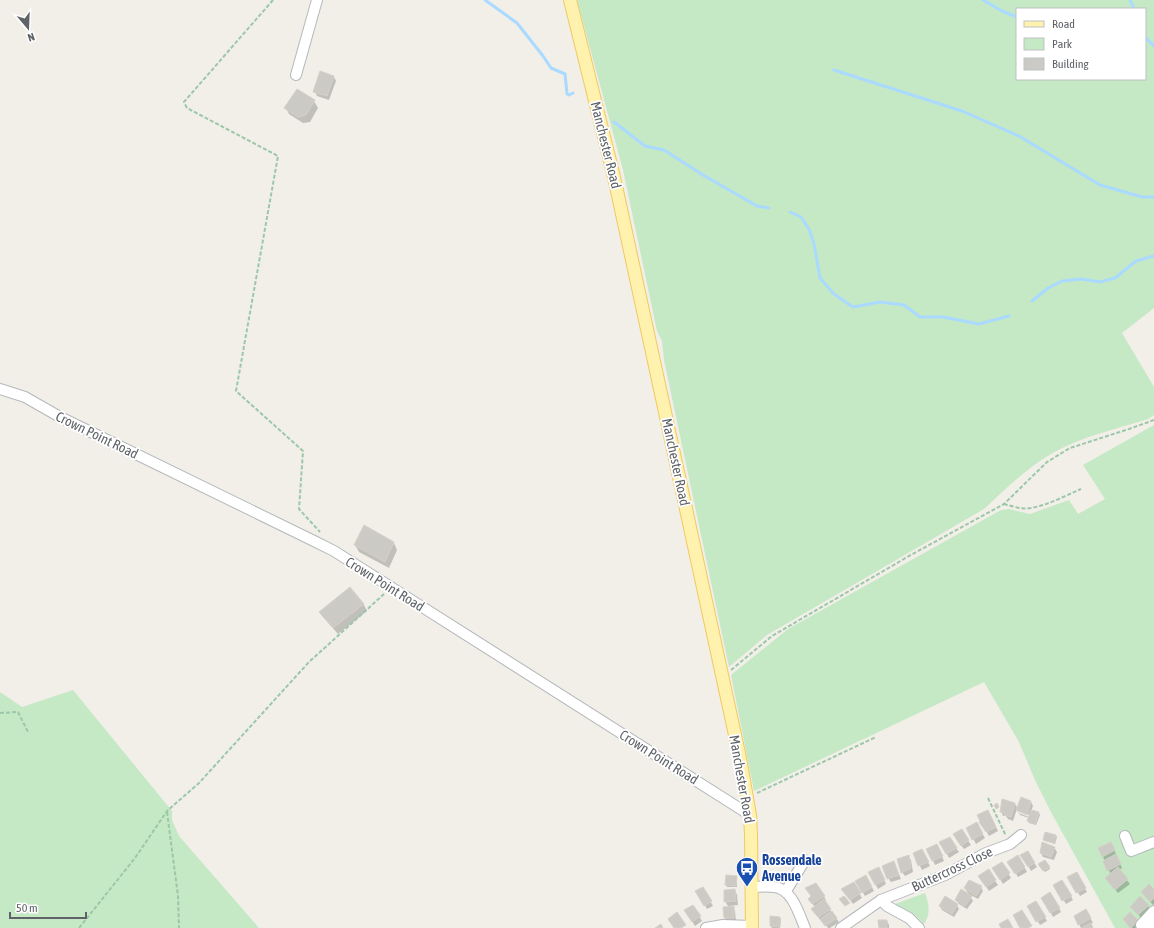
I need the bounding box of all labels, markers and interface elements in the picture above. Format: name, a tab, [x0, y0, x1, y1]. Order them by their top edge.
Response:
north arrow	[8, 8, 48, 48]
legend	[1016, 8, 1146, 80]
text: Road	[1052, 17, 1075, 31]
text: N	[26, 31, 36, 44]
text: Park	[1052, 37, 1073, 51]
text: Building	[1052, 57, 1090, 71]
street label: Manchester Road	[587, 100, 625, 190]
street label: Crown Point Road	[53, 408, 141, 462]
street label: Manchester Road	[659, 417, 693, 507]
street label: Crown Point Road	[343, 553, 427, 615]
street label: Crown Point Road	[617, 726, 701, 788]
street label: Manchester Road	[726, 734, 758, 824]
street label: Buttercross Close	[909, 843, 995, 895]
place label: Rossendale Avenue	[761, 852, 822, 884]
bus stop icon: Rossendale Avenue	[734, 855, 760, 888]
scale bar	[10, 894, 86, 920]
text: 50 m	[16, 901, 38, 915]

